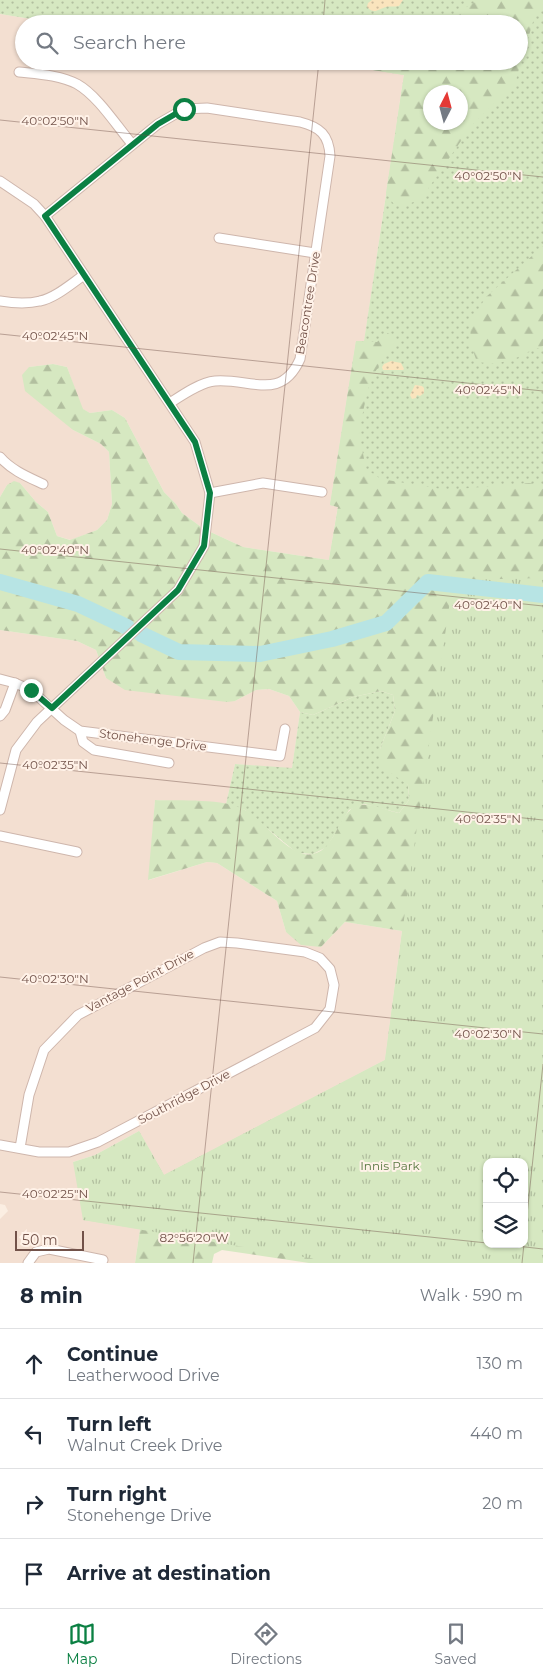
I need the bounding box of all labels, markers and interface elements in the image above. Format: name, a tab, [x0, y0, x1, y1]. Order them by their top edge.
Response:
search box	[15, 15, 528, 70]
icon: search	[33, 29, 61, 57]
text: Search here	[73, 31, 186, 54]
north arrow	[423, 85, 468, 130]
route start	[173, 98, 196, 121]
text: 40°02'50"N	[21, 113, 89, 128]
text: 40°02'50"N	[454, 168, 522, 183]
street label: Beacontree Drive	[292, 250, 323, 356]
text: 40°02'45"N	[22, 328, 88, 343]
text: 40°02'45"N	[455, 382, 521, 397]
text: 40°02'40"N	[21, 542, 89, 557]
text: 40°02'40"N	[454, 597, 522, 612]
route end	[20, 679, 43, 702]
street label: Stonehenge Drive	[98, 725, 208, 754]
text: 40°02'35"N	[22, 757, 88, 772]
text: 40°02'35"N	[455, 811, 521, 826]
street label: Vantage Point Drive	[83, 946, 196, 1015]
text: 40°02'30"N	[21, 971, 89, 986]
text: 40°02'30"N	[454, 1026, 522, 1041]
street label: Southridge Drive	[135, 1066, 232, 1127]
park label: Innis Park	[360, 1158, 421, 1173]
map controls	[483, 1158, 528, 1248]
button: locate	[483, 1158, 528, 1203]
text: 40°02'25"N	[22, 1186, 88, 1201]
button: layers	[483, 1203, 528, 1248]
scale bar	[15, 1228, 84, 1251]
text: 82°56'20"W	[160, 1230, 228, 1245]
text: 50 m	[22, 1231, 58, 1249]
text: 8 min	[20, 1283, 83, 1308]
text: Walk · 590 m	[420, 1286, 523, 1305]
text: Continue	[67, 1343, 158, 1366]
icon: ahead	[20, 1350, 48, 1378]
text: 130 m	[476, 1354, 523, 1373]
text: Leatherwood Drive	[67, 1366, 220, 1385]
text: Turn left	[67, 1413, 152, 1436]
icon: left	[20, 1420, 48, 1448]
text: 440 m	[470, 1424, 523, 1443]
text: Walnut Creek Drive	[67, 1436, 222, 1455]
text: Turn right	[67, 1483, 167, 1506]
icon: right	[20, 1490, 48, 1518]
text: 20 m	[482, 1494, 523, 1513]
text: Stonehenge Drive	[67, 1506, 212, 1525]
icon: arrive	[20, 1560, 48, 1588]
text: Arrive at destination	[67, 1562, 271, 1585]
tab: Map	[66, 1620, 97, 1668]
tab: Directions	[230, 1620, 302, 1668]
tab: Saved	[435, 1620, 477, 1668]

